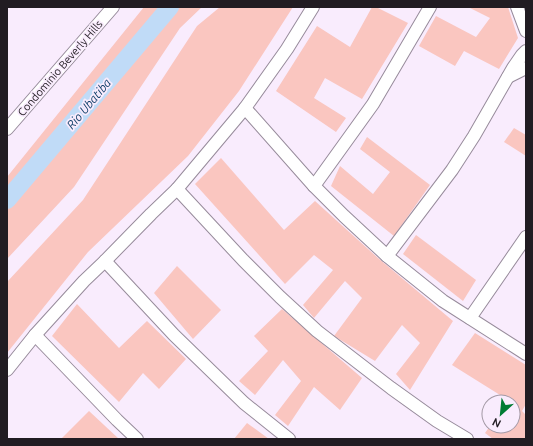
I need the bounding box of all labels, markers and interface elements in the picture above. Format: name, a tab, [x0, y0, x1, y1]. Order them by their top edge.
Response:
street label: Condominio Beverly Hills	[15, 18, 105, 118]
water label: Rio Ubatiba	[64, 76, 114, 131]
north arrow	[481, 394, 521, 434]
text: N	[490, 416, 503, 430]

